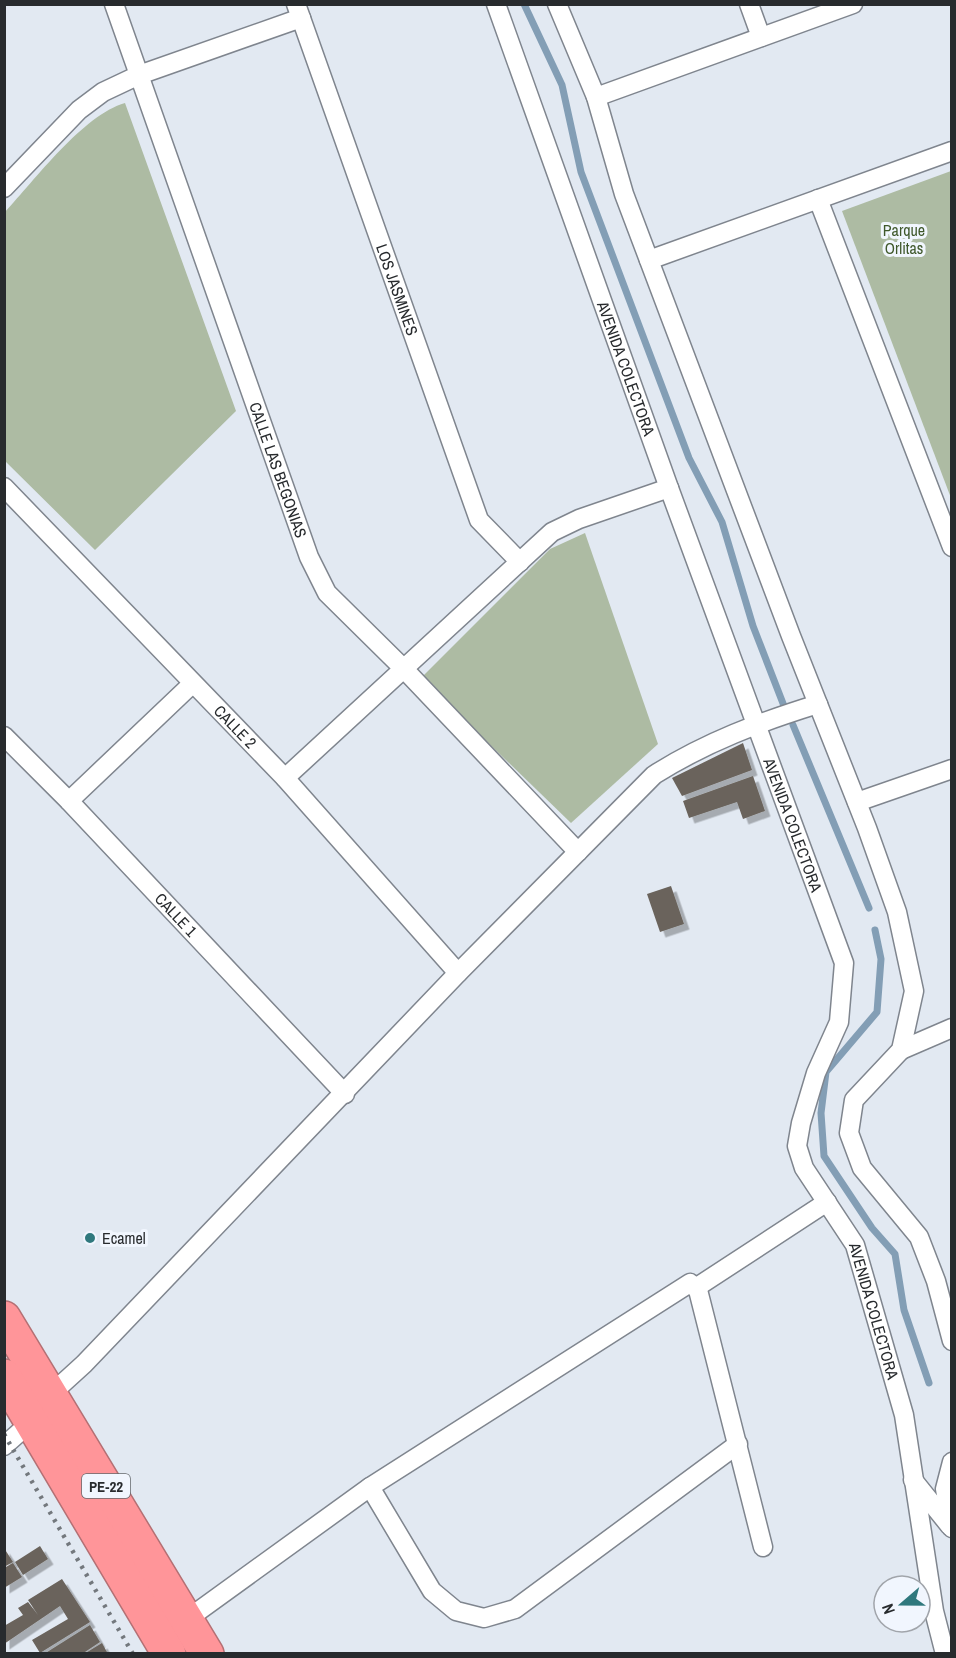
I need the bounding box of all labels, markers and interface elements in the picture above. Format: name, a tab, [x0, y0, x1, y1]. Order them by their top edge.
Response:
park label: Parque Orlitas	[883, 219, 925, 259]
street label: LOS JASMINES	[371, 241, 424, 339]
street label: AVENIDA COLECTORA	[592, 297, 660, 439]
street label: CALLE LAS BEGONIAS	[244, 399, 312, 541]
street label: CALLE 2	[209, 700, 261, 753]
street label: AVENIDA COLECTORA	[758, 754, 828, 895]
street label: CALLE 1	[150, 888, 203, 942]
place label: Ecamel	[102, 1227, 146, 1249]
marker: Ecamel	[83, 1231, 97, 1245]
street label: AVENIDA COLECTORA	[844, 1239, 904, 1382]
road number: PE-22	[82, 1474, 130, 1498]
north arrow	[872, 1574, 932, 1634]
text: N	[876, 1601, 900, 1617]

